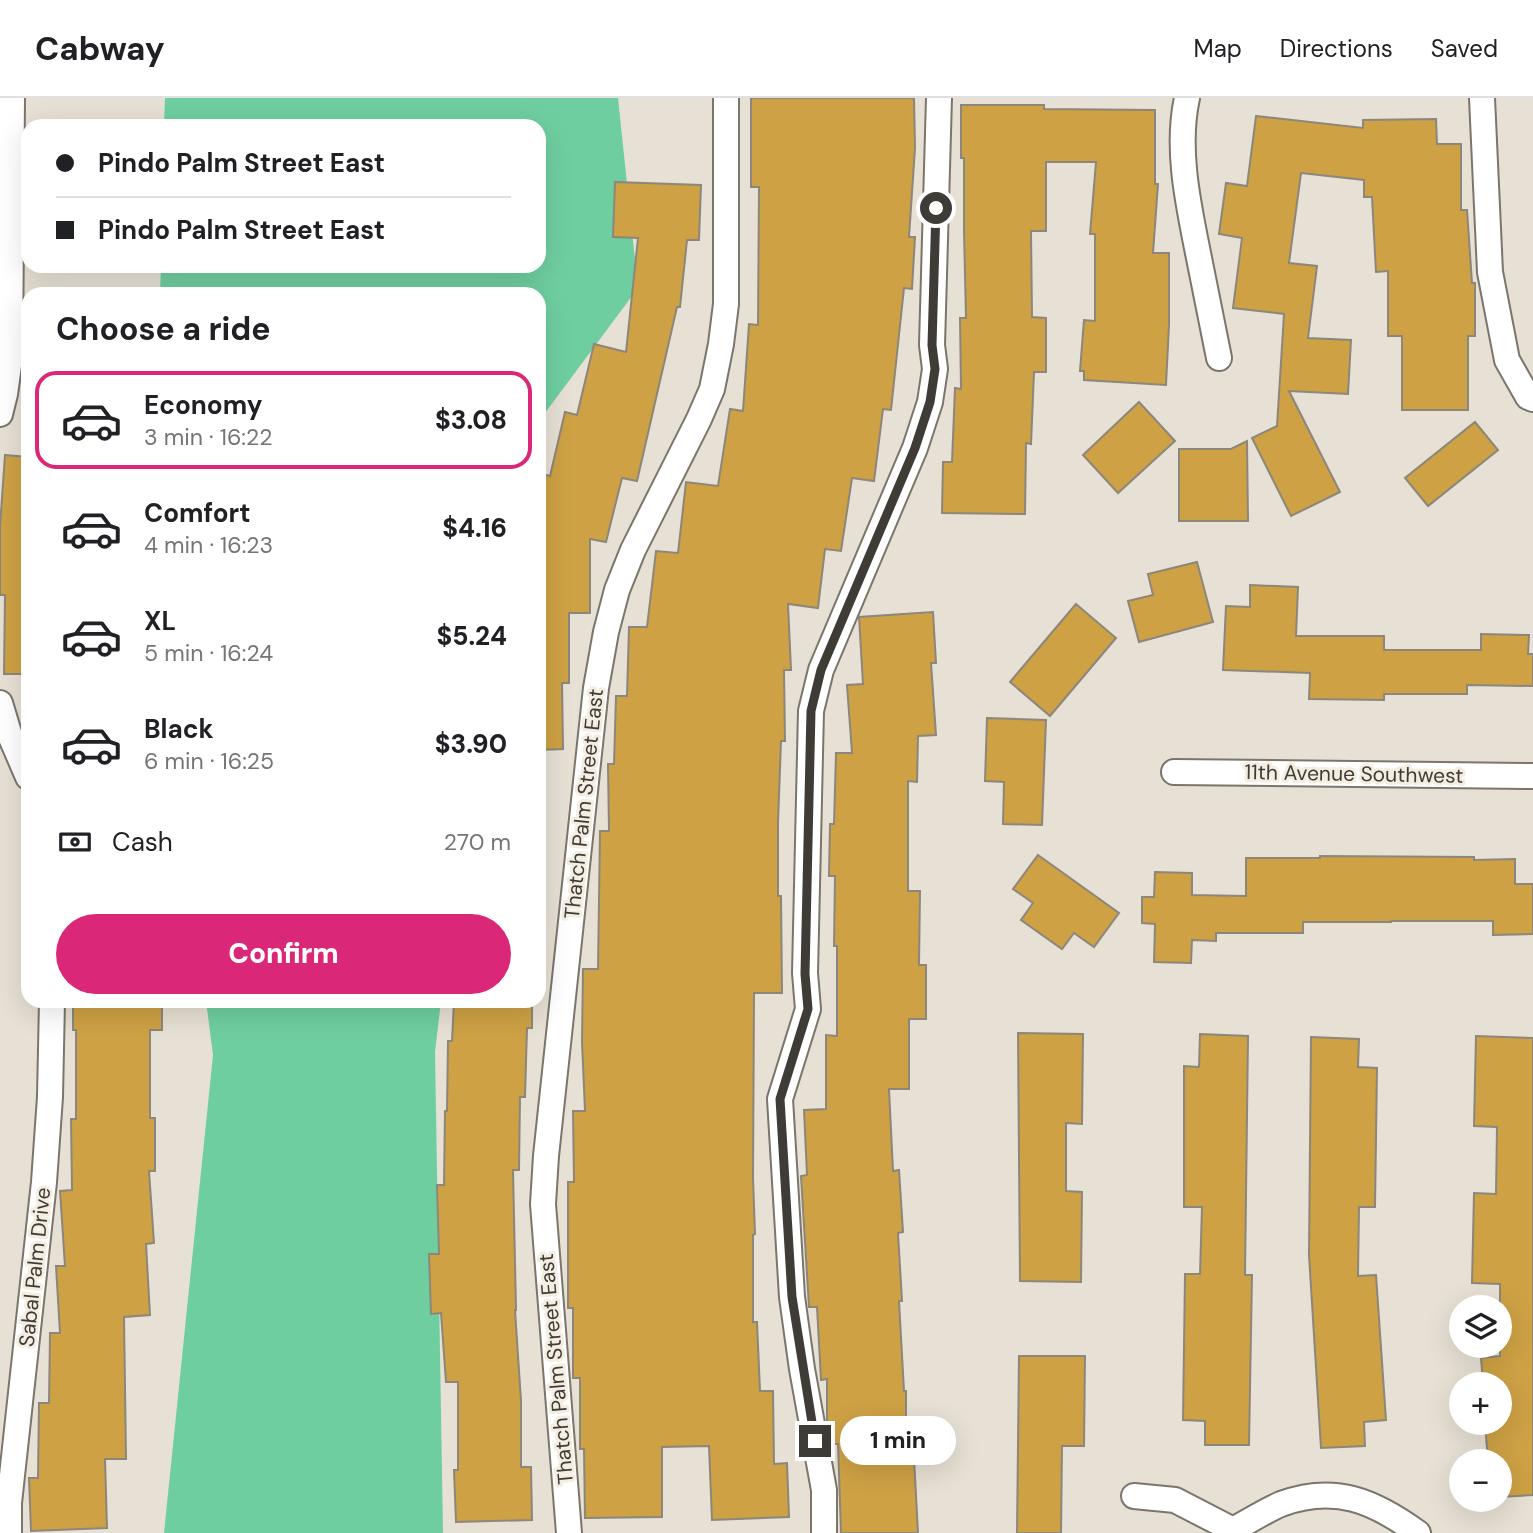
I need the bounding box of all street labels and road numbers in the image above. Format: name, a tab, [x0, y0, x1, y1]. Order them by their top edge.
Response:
street label: Thatch Palm Street East	[558, 687, 610, 921]
street label: 11th Avenue Southwest	[1244, 758, 1464, 790]
street label: Sabal Palm Drive	[13, 1186, 57, 1348]
street label: Thatch Palm Street East	[532, 1253, 580, 1485]

